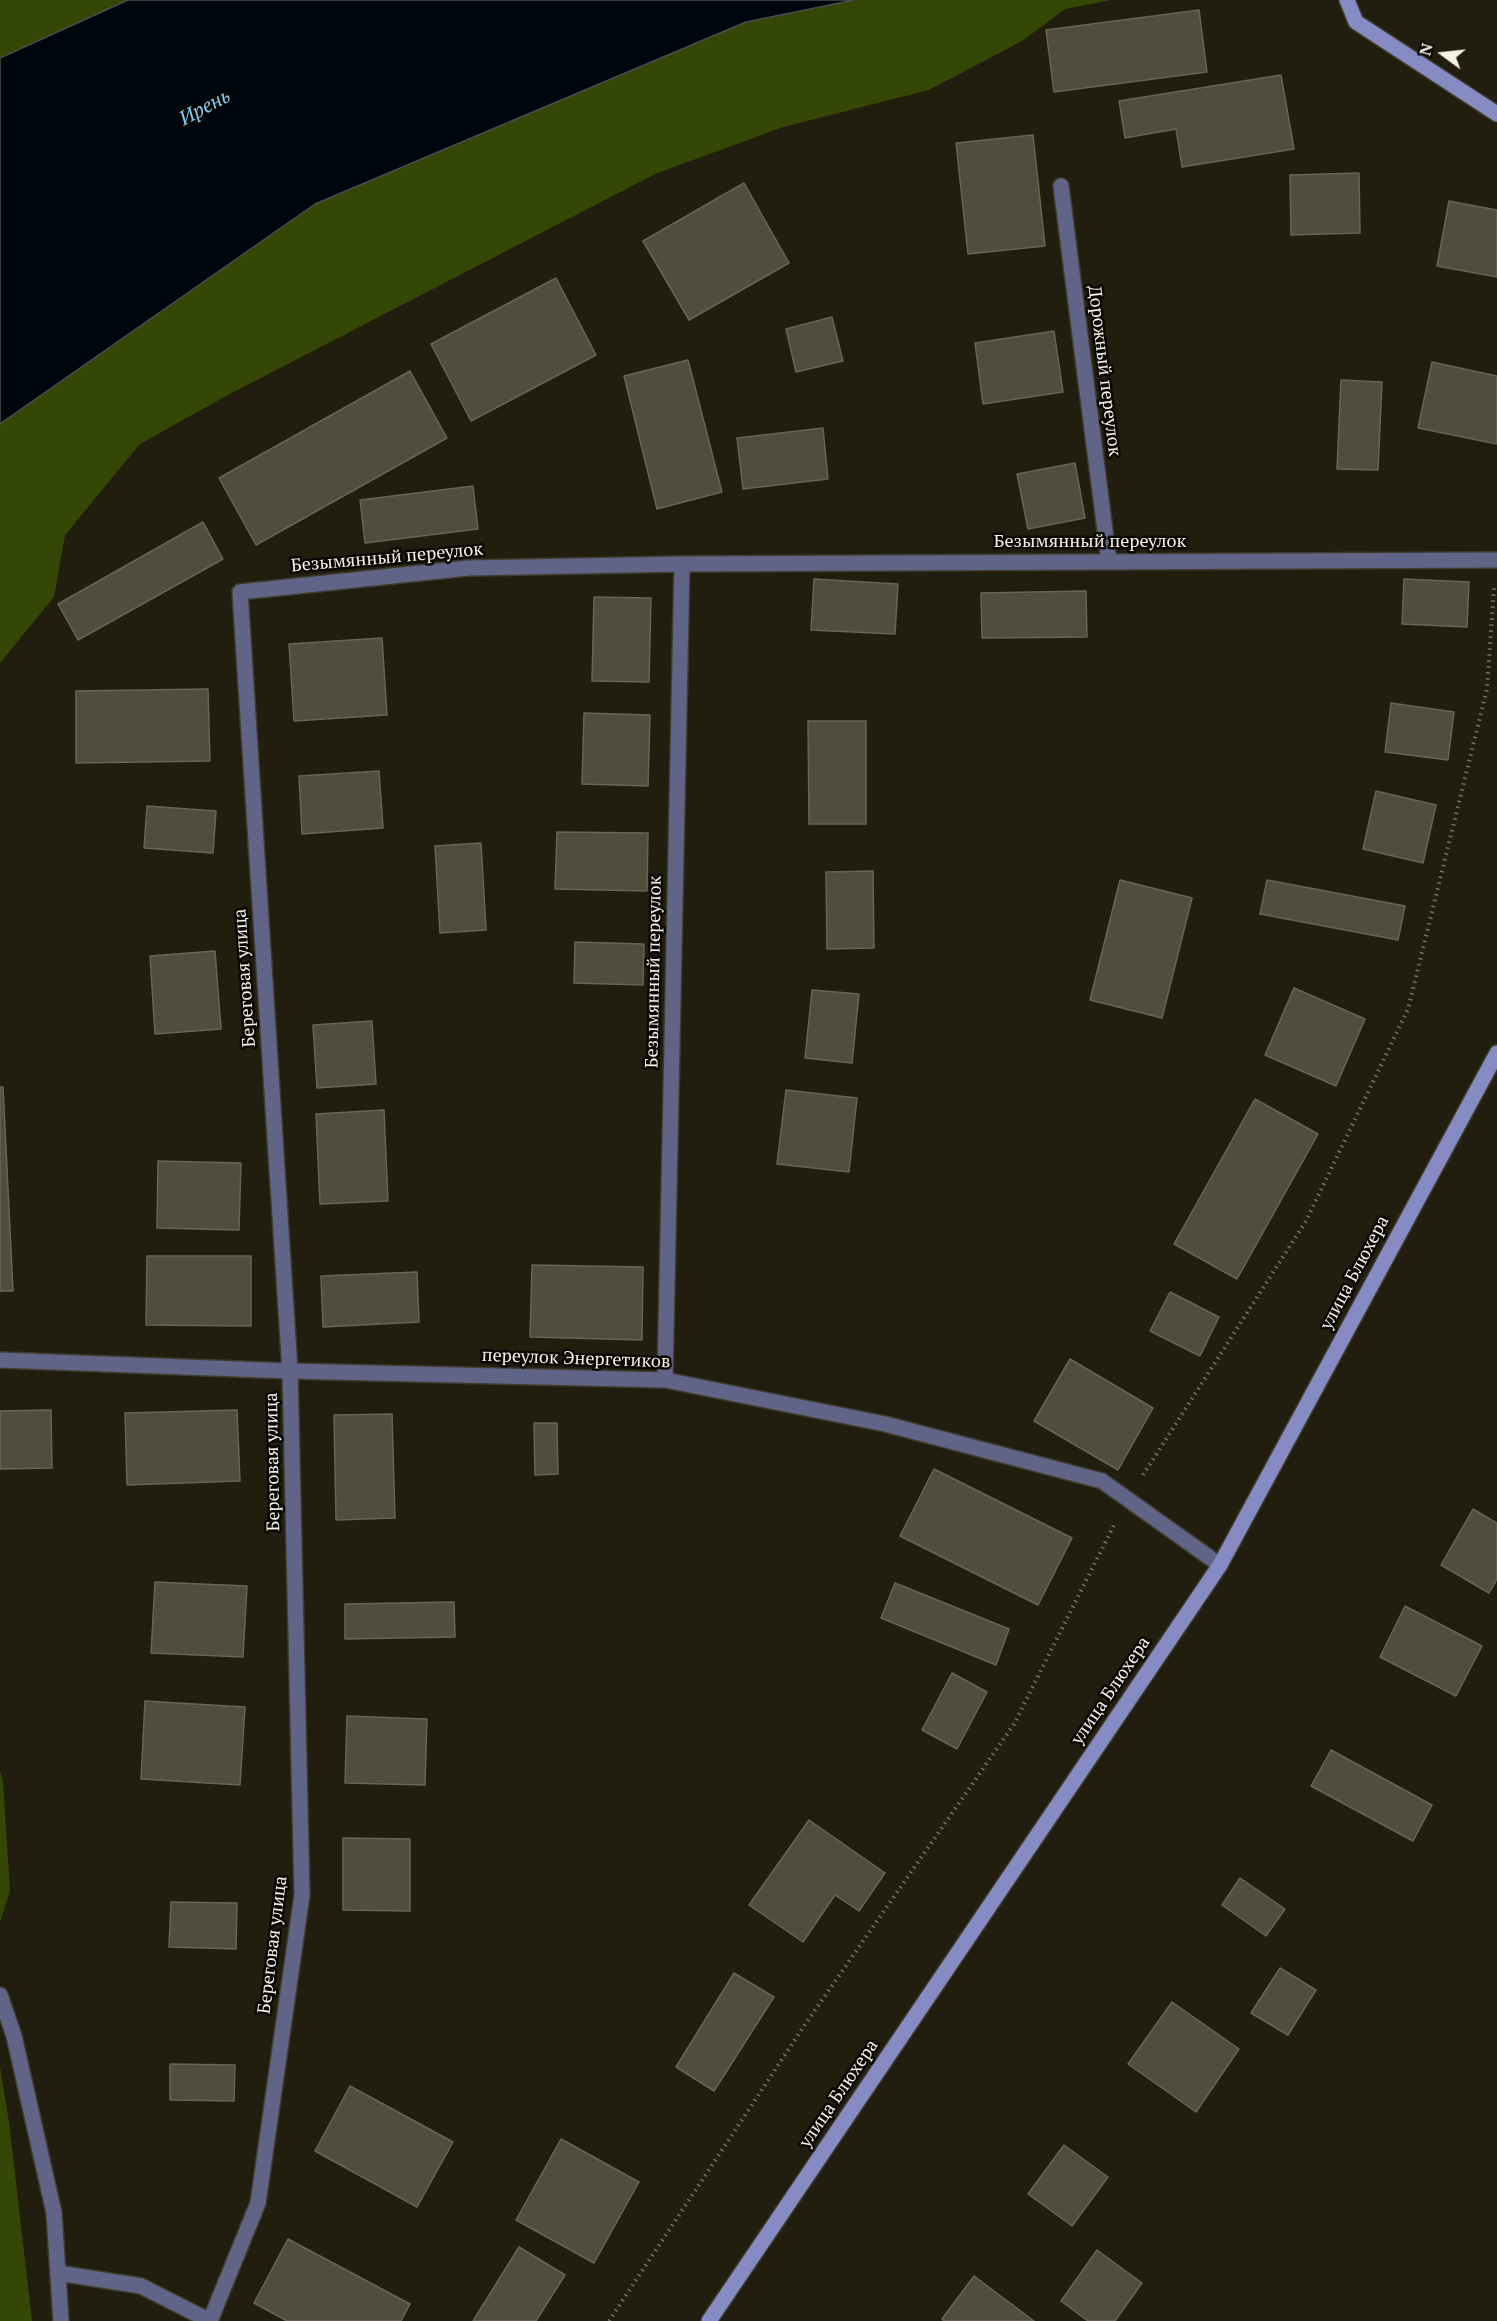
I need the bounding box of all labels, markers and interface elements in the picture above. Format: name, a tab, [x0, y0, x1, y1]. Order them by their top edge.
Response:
north arrow	[1413, 24, 1473, 84]
text: N	[1413, 41, 1438, 58]
water label: Ирень	[175, 85, 235, 131]
street label: Дорожный переулок	[1083, 284, 1125, 458]
street label: Безымянный переулок	[994, 531, 1186, 553]
street label: Безымянный переулок	[290, 539, 484, 577]
street label: Безымянный переулок	[642, 876, 666, 1068]
street label: Береговая улица	[229, 908, 261, 1048]
street label: улица Блюхера	[1316, 1212, 1394, 1334]
street label: переулок Энергетиков	[481, 1345, 671, 1373]
street label: Береговая улица	[261, 1392, 285, 1532]
street label: улица Блюхера	[1067, 1633, 1155, 1749]
street label: Береговая улица	[254, 1875, 292, 2015]
street label: улица Блюхера	[795, 2036, 883, 2152]

